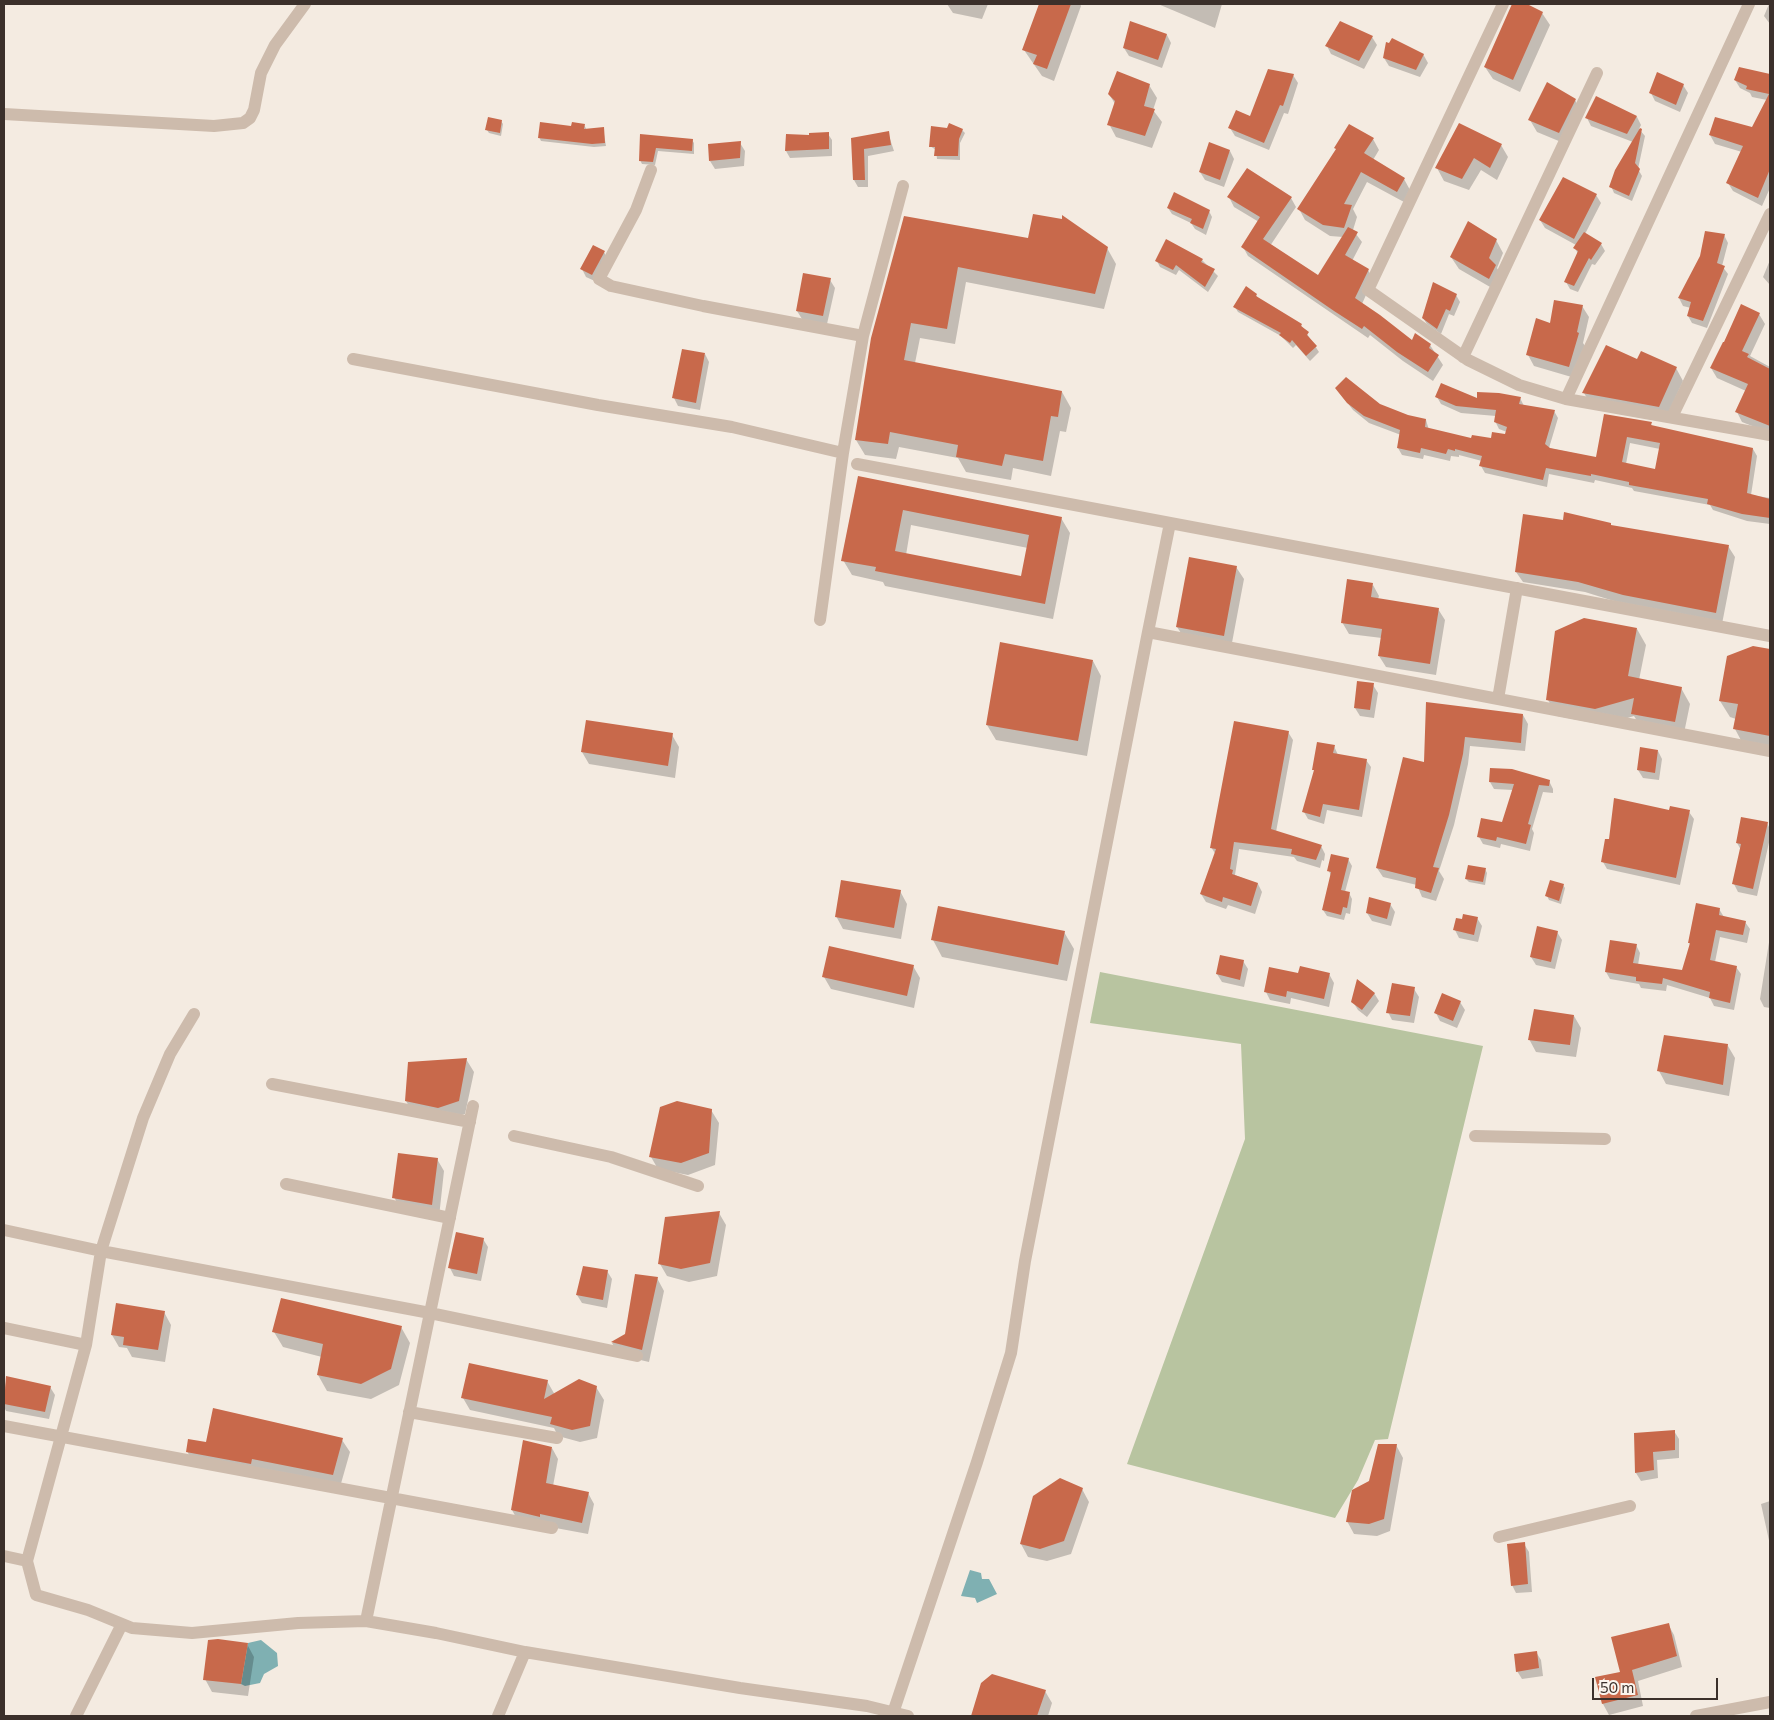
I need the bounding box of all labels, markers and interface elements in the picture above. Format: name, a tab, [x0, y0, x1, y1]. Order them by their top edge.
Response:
scale bar	[1594, 1668, 1720, 1700]
text: 50 m	[1600, 1678, 1634, 1696]

